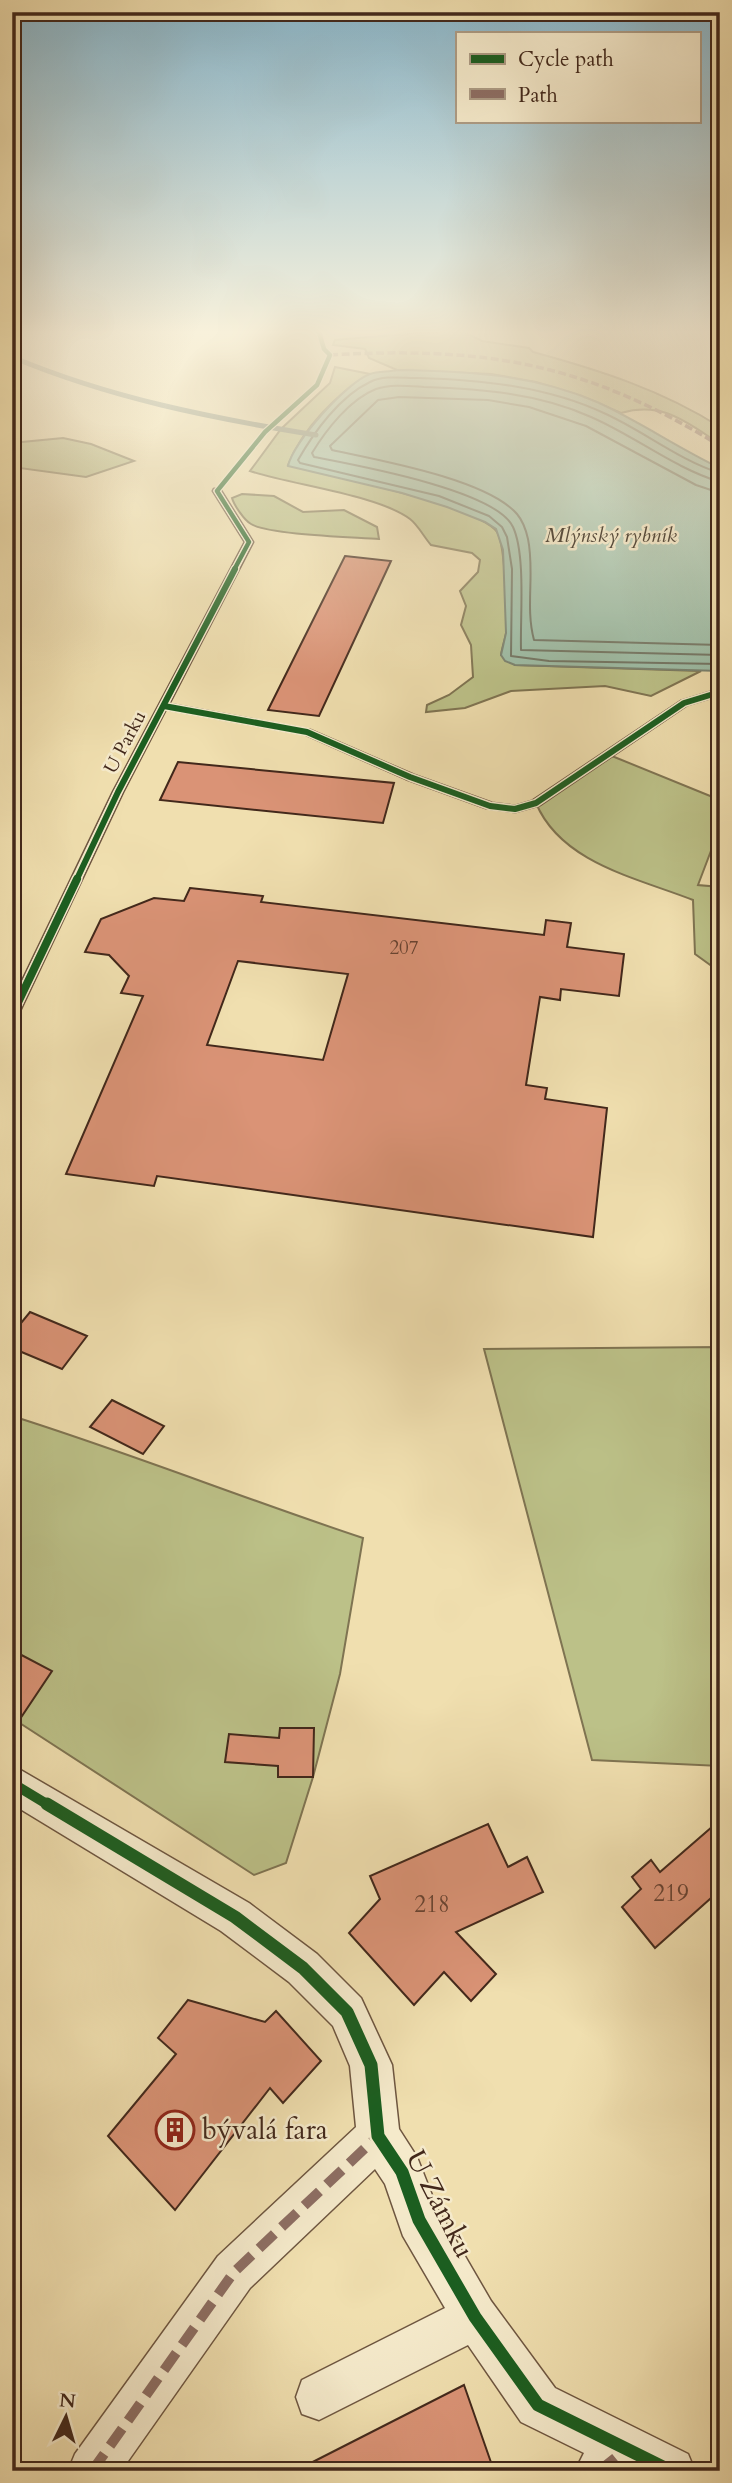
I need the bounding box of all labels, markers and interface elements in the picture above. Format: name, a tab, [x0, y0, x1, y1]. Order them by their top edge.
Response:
legend	[456, 32, 700, 122]
text: Cycle path	[518, 45, 614, 74]
text: Path	[518, 81, 558, 110]
water label: Mlýnský rybník	[545, 521, 678, 550]
street label: U Parku	[98, 706, 152, 778]
house number: 207	[389, 935, 419, 961]
house number: 219	[653, 1878, 689, 1909]
house number: 218	[414, 1889, 450, 1920]
building icon: bývalá fara	[154, 2109, 196, 2151]
place label: bývalá fara	[202, 2111, 328, 2149]
street label: U Zámku	[397, 2143, 483, 2265]
north arrow	[32, 2382, 102, 2452]
text: N	[58, 2387, 77, 2415]

